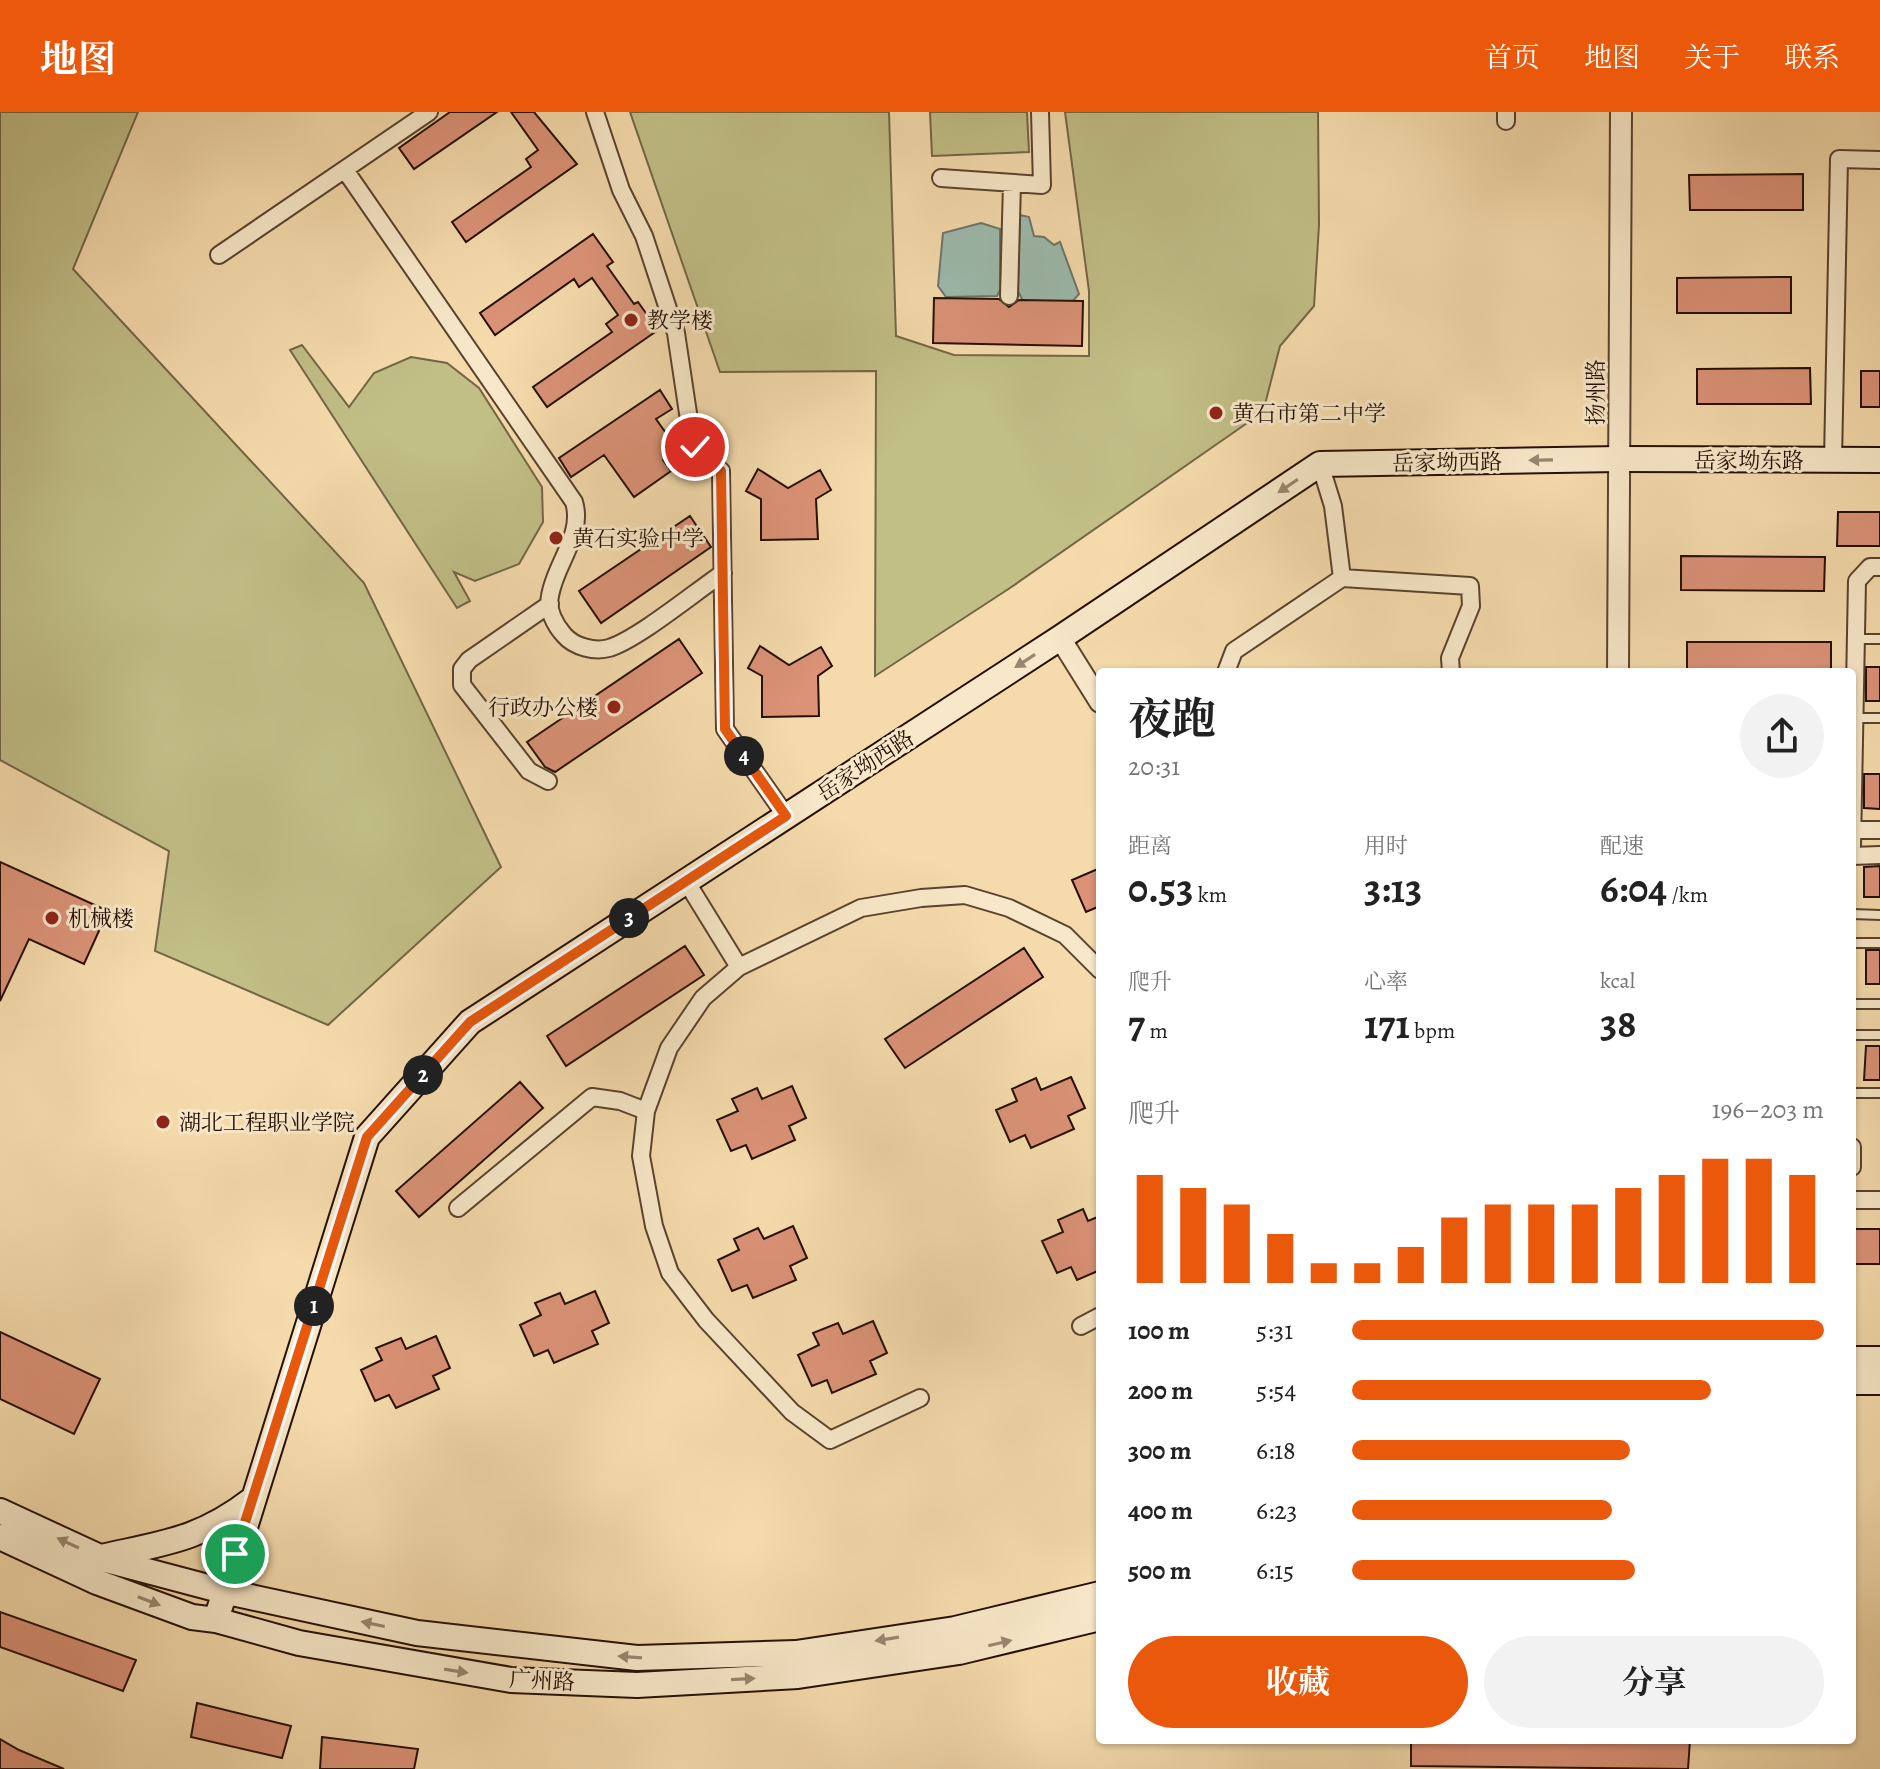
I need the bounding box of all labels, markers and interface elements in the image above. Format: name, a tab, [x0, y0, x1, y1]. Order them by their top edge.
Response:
text: 地图	[40, 33, 116, 85]
text: 首页	[1484, 39, 1540, 77]
text: 地图	[1584, 39, 1640, 77]
text: 关于	[1684, 39, 1740, 77]
text: 联系	[1784, 39, 1840, 77]
place label: 教学楼	[647, 306, 713, 336]
marker: 教学楼	[622, 311, 640, 329]
street label: 扬州路	[1581, 359, 1611, 425]
place label: 黄石市第二中学	[1232, 399, 1386, 429]
marker: 黄石市第二中学	[1207, 404, 1225, 422]
pin	[661, 413, 729, 481]
icon: check	[673, 425, 717, 469]
street label: 岳家坳东路	[1694, 446, 1804, 476]
street label: 岳家坳西路	[1392, 447, 1502, 479]
one-way arrow	[1528, 454, 1553, 466]
one-way arrow	[1277, 478, 1298, 493]
place label: 黄石实验中学	[572, 524, 704, 554]
marker: 黄石实验中学	[547, 529, 565, 547]
one-way arrow	[1014, 653, 1035, 668]
text: 夜跑	[1128, 689, 1216, 749]
place label: 行政办公楼	[488, 693, 598, 723]
button: share	[1740, 694, 1824, 778]
marker: 行政办公楼	[605, 698, 623, 716]
street label: 岳家坳西路	[811, 723, 920, 808]
pin: 4	[724, 736, 764, 776]
text: 4	[739, 741, 749, 771]
text: 20:31	[1128, 749, 1180, 784]
text: 距离	[1128, 831, 1172, 861]
text: 用时	[1364, 831, 1408, 861]
text: 配速	[1600, 831, 1644, 861]
text: 0.53	[1128, 861, 1193, 916]
text: 3:13	[1364, 861, 1422, 916]
text: 6:04	[1600, 861, 1667, 916]
text: km	[1193, 880, 1227, 910]
text: /km	[1667, 880, 1708, 910]
pin: 3	[609, 898, 649, 938]
text: 3	[624, 903, 634, 933]
place label: 机械楼	[68, 904, 134, 934]
marker: 机械楼	[43, 909, 61, 927]
text: kcal	[1600, 966, 1635, 996]
text: 爬升	[1128, 967, 1172, 997]
text: 心率	[1364, 967, 1408, 997]
text: 38	[1600, 996, 1636, 1051]
text: 7	[1128, 997, 1145, 1052]
text: 171	[1364, 997, 1410, 1052]
text: m	[1145, 1016, 1168, 1046]
text: bpm	[1410, 1016, 1455, 1046]
pin: 2	[403, 1055, 443, 1095]
text: 2	[418, 1060, 428, 1090]
text: 196–203 m	[1712, 1092, 1824, 1127]
text: 爬升	[1128, 1096, 1180, 1131]
place label: 湖北工程职业学院	[179, 1108, 355, 1138]
marker: 湖北工程职业学院	[154, 1113, 172, 1131]
pin: 1	[294, 1286, 334, 1326]
text: 1	[310, 1291, 318, 1321]
text: 100 m	[1128, 1313, 1190, 1348]
text: 5:31	[1256, 1313, 1293, 1348]
text: 200 m	[1128, 1373, 1193, 1408]
text: 5:54	[1256, 1373, 1296, 1408]
text: 300 m	[1128, 1433, 1192, 1468]
text: 6:18	[1256, 1433, 1296, 1468]
text: 400 m	[1128, 1493, 1193, 1528]
text: 6:23	[1256, 1493, 1297, 1528]
pin	[201, 1520, 269, 1588]
icon: arrive	[213, 1532, 257, 1576]
one-way arrow	[56, 1536, 80, 1550]
text: 500 m	[1128, 1553, 1192, 1588]
text: 6:15	[1256, 1553, 1294, 1588]
one-way arrow	[137, 1595, 161, 1608]
one-way arrow	[360, 1617, 385, 1630]
one-way arrow	[874, 1633, 899, 1646]
one-way arrow	[987, 1636, 1012, 1649]
button: 收藏	[1128, 1636, 1468, 1728]
button: 分享	[1484, 1636, 1824, 1728]
one-way arrow	[618, 1650, 643, 1663]
street label: 广州路	[508, 1664, 576, 1698]
one-way arrow	[444, 1665, 469, 1678]
one-way arrow	[731, 1672, 756, 1685]

